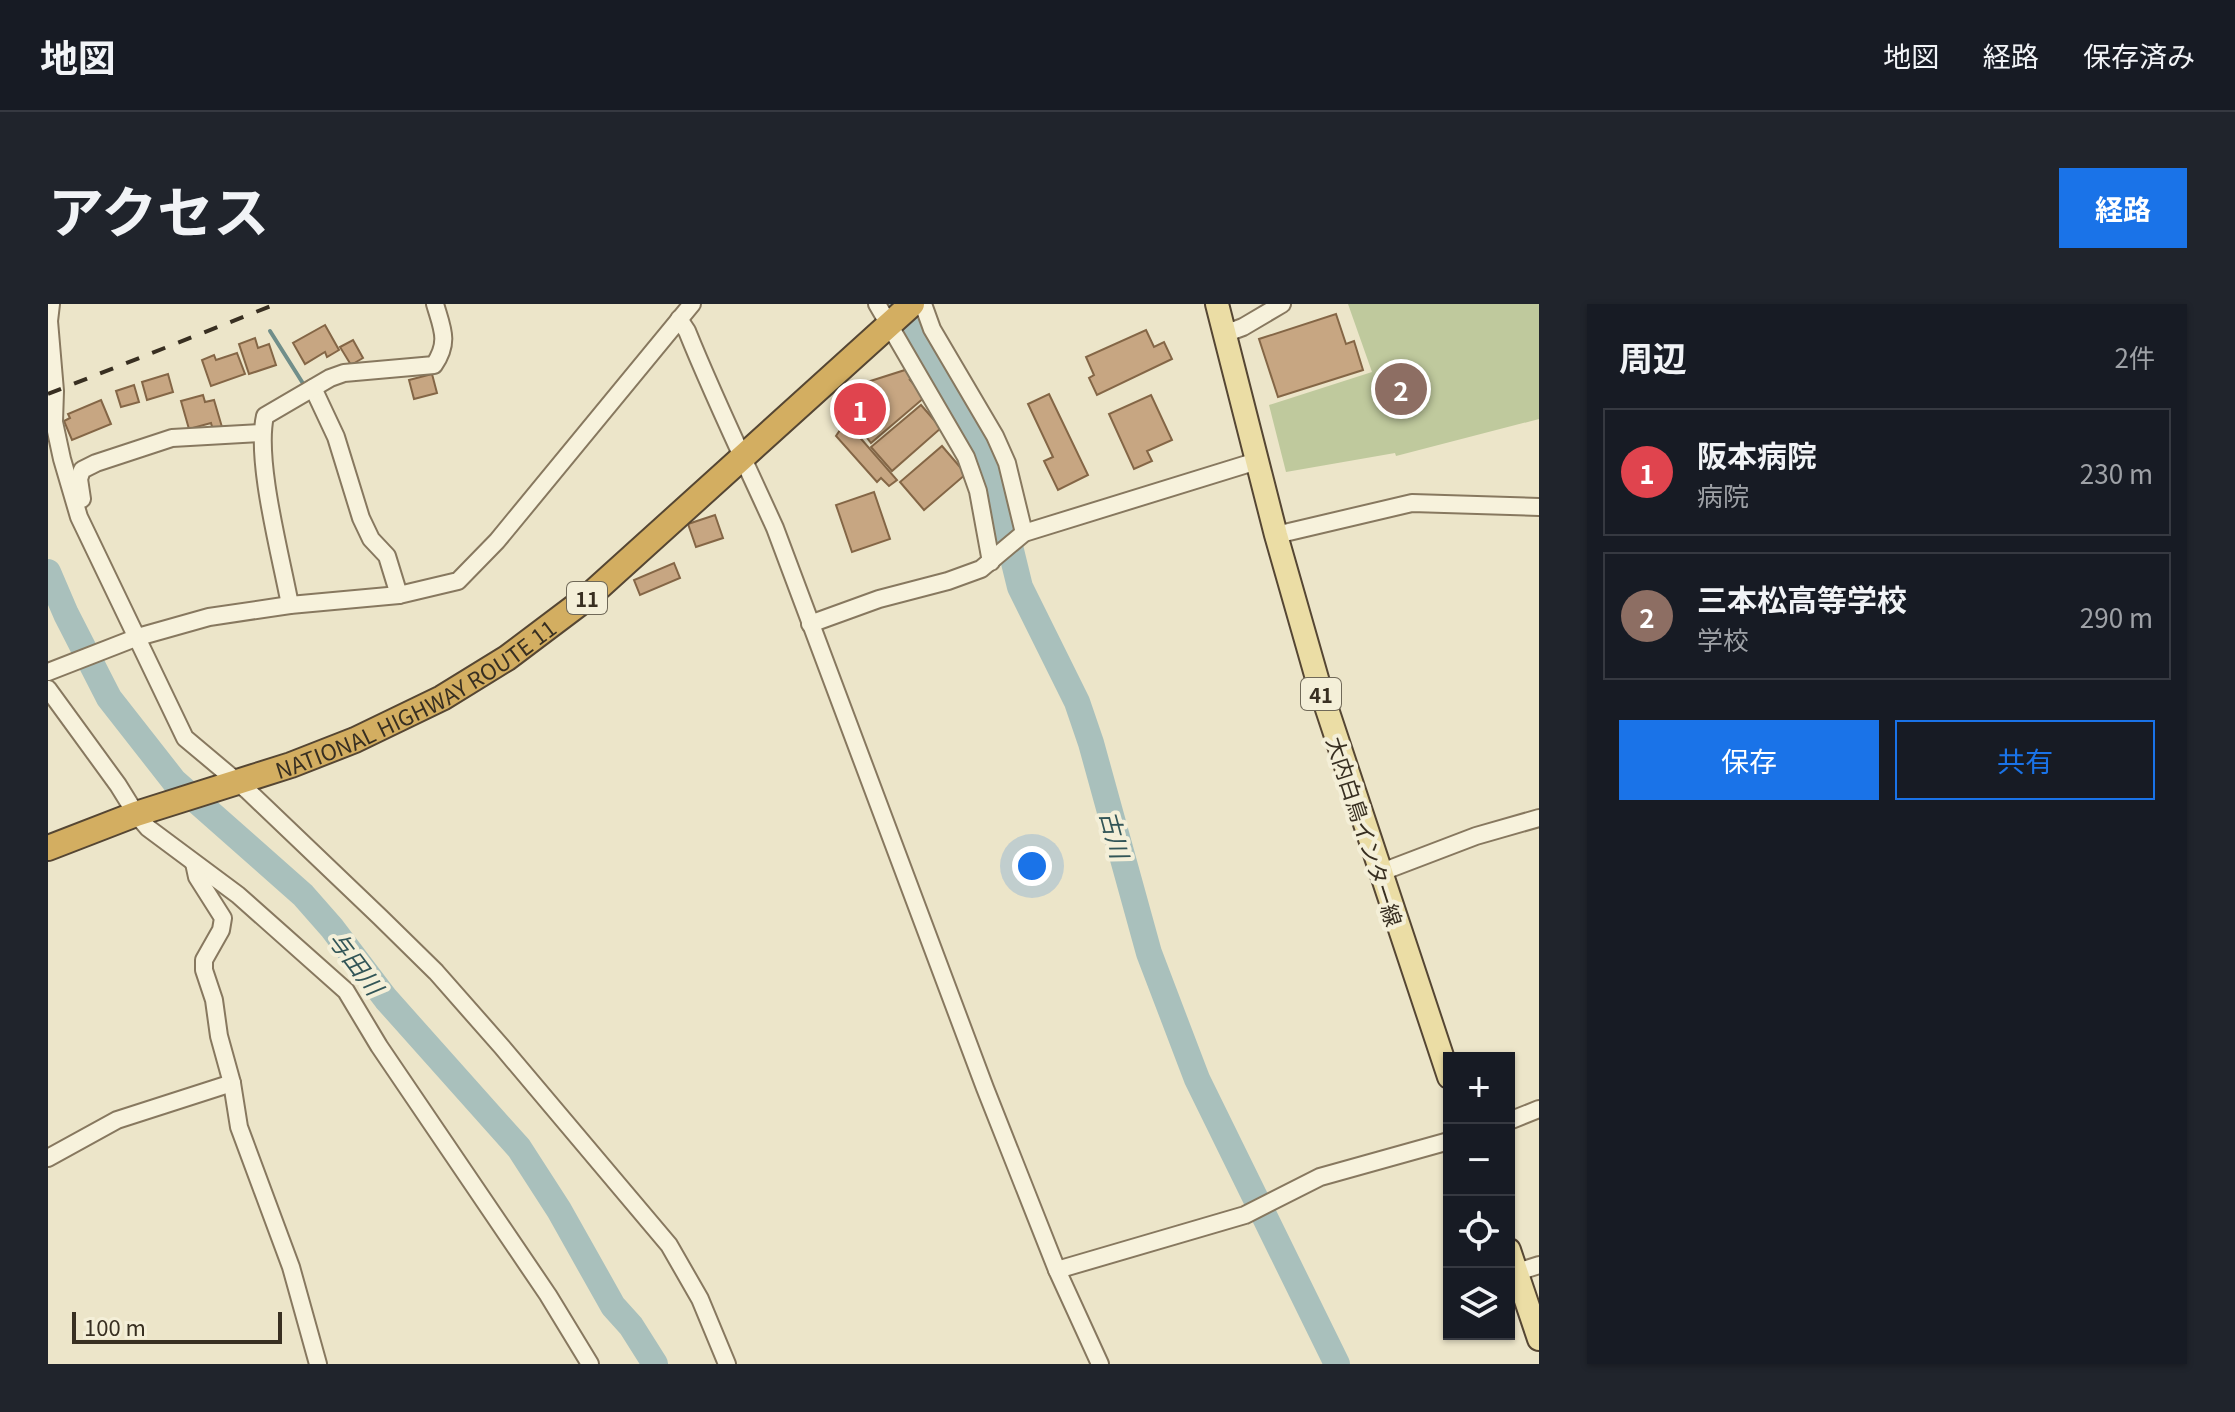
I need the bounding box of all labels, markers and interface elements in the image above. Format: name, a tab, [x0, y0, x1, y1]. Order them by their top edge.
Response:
text: 地図	[40, 28, 116, 83]
text: 地図	[1883, 35, 1939, 75]
text: 経路	[1983, 35, 2039, 75]
text: 保存済み	[2083, 35, 2195, 75]
text: アクセス	[48, 168, 269, 249]
button: 経路	[2059, 168, 2187, 248]
text: 周辺	[1619, 332, 1687, 381]
text: 2件	[2115, 338, 2155, 375]
pin: 2	[1375, 359, 1427, 419]
pin: 1	[834, 379, 886, 439]
text: 阪本病院	[1697, 432, 1817, 476]
text: 1	[1639, 454, 1655, 491]
text: 230 m	[2080, 454, 2153, 491]
text: 病院	[1697, 476, 1749, 513]
text: 三本松高等学校	[1697, 576, 1907, 620]
road number: 11	[567, 582, 607, 614]
text: 2	[1639, 598, 1655, 635]
text: 290 m	[2080, 598, 2153, 635]
street label: NATIONAL HIGHWAY ROUTE 11	[271, 611, 562, 785]
text: 学校	[1697, 620, 1749, 657]
road number: 41	[1301, 678, 1341, 710]
button: 保存	[1619, 720, 1879, 800]
button: 共有	[1895, 720, 2155, 800]
street label: 大内白鳥インター線	[1320, 732, 1412, 930]
water label: 古川	[1093, 806, 1140, 865]
your location	[1012, 846, 1052, 886]
water label: 与田川	[321, 923, 394, 1004]
map controls	[1443, 1052, 1515, 1340]
button: +	[1443, 1052, 1515, 1124]
button: −	[1443, 1124, 1515, 1196]
button: locate	[1443, 1196, 1515, 1268]
button: layers	[1443, 1268, 1515, 1340]
scale bar	[72, 1308, 282, 1344]
text: 100 m	[84, 1310, 146, 1342]

